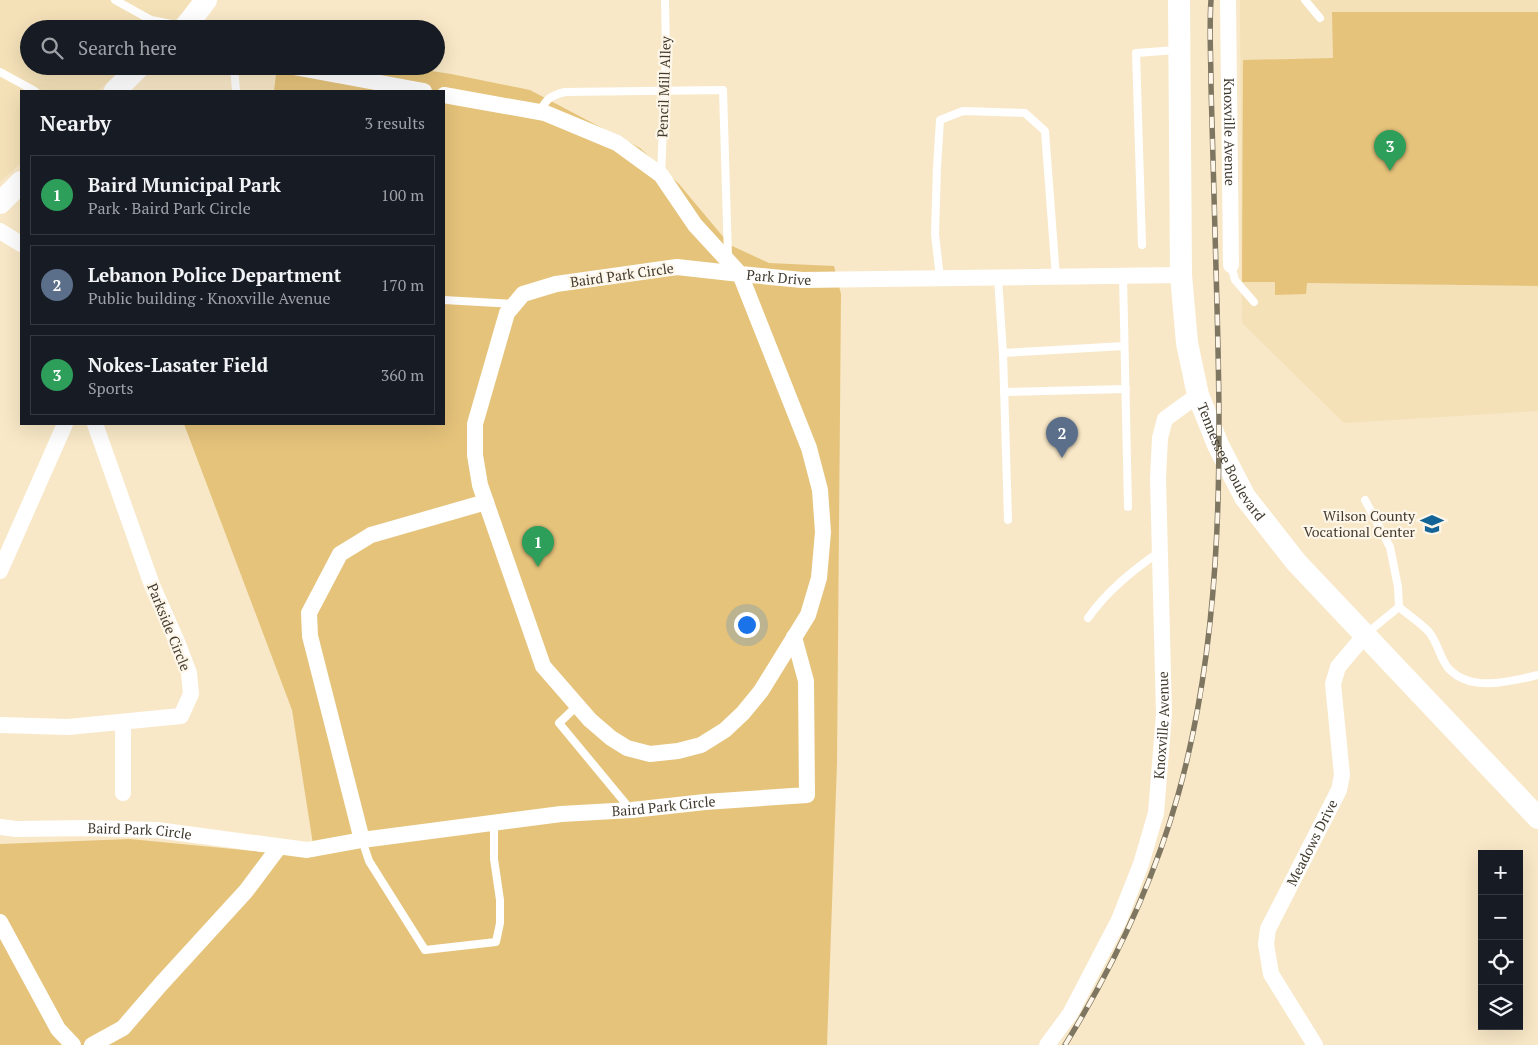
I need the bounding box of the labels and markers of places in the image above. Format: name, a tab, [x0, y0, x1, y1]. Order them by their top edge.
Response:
pin: 3	[1374, 130, 1406, 171]
pin: 2	[1046, 417, 1078, 458]
place label: Wilson County Vocational Center	[1304, 506, 1416, 541]
school or university icon: Wilson County Vocational Center	[1419, 511, 1445, 537]
pin: 1	[522, 526, 554, 567]

